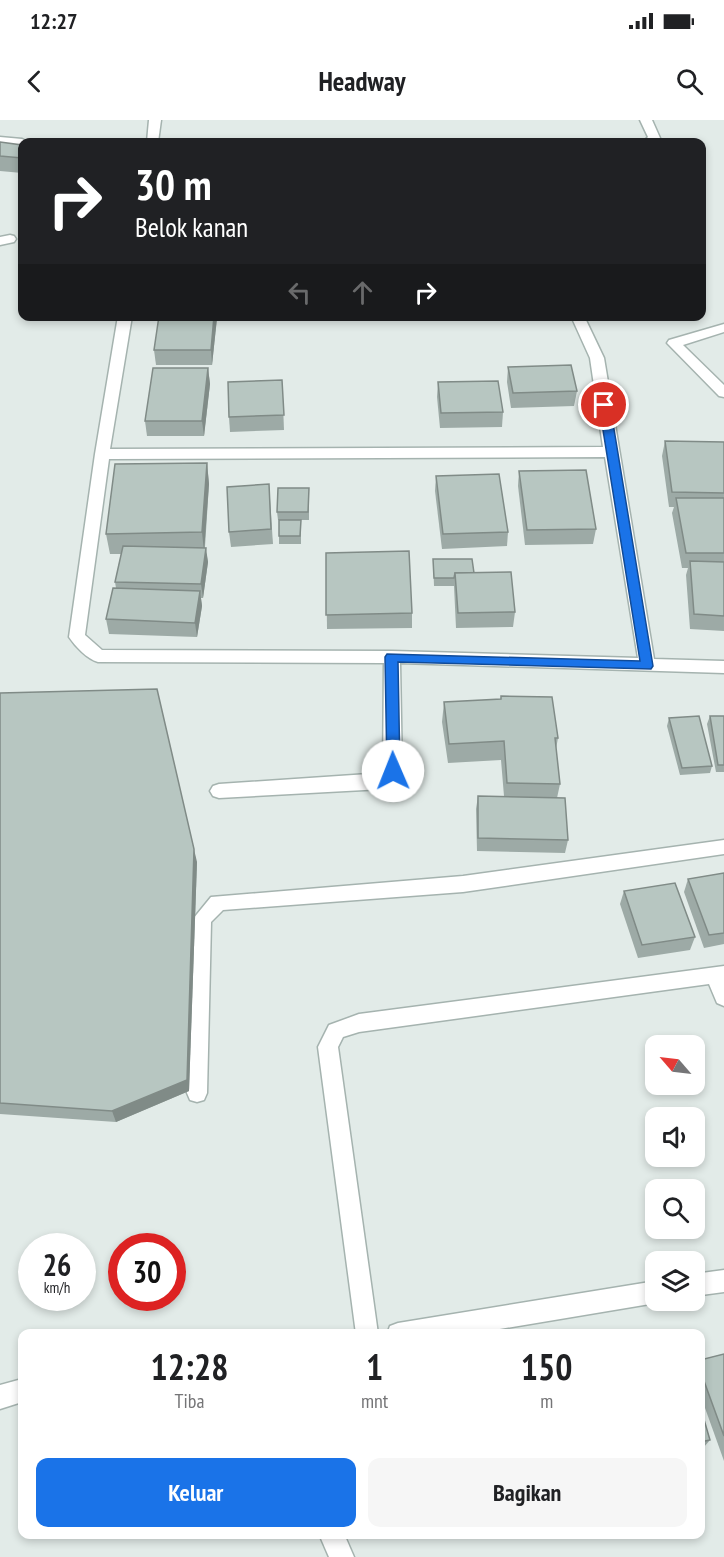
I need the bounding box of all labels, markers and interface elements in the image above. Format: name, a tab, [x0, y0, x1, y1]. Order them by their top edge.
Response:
text: 12:27	[30, 7, 78, 35]
text: Headway	[318, 64, 406, 98]
icon: back	[18, 65, 51, 98]
icon: search	[673, 65, 706, 98]
text: 30 m	[135, 157, 212, 212]
icon: right	[36, 162, 114, 240]
text: Belok kanan	[135, 210, 248, 244]
icon: left	[283, 276, 316, 309]
icon: ahead	[346, 276, 379, 309]
icon: right	[409, 276, 442, 309]
pin	[578, 379, 629, 430]
icon: arrive	[587, 388, 620, 421]
position arrow	[361, 739, 425, 803]
north arrow	[645, 1035, 705, 1095]
map controls	[645, 1035, 705, 1311]
button: sound	[645, 1107, 705, 1167]
button: search	[645, 1179, 705, 1239]
speed limit sign: 30	[108, 1233, 186, 1311]
text: 26	[43, 1245, 71, 1284]
button: layers	[645, 1251, 705, 1311]
text: km/h	[44, 1278, 70, 1297]
text: 12:28	[151, 1343, 228, 1390]
text: 1	[366, 1343, 383, 1390]
text: 150	[521, 1343, 572, 1390]
text: Tiba	[175, 1388, 204, 1414]
text: mnt	[361, 1388, 388, 1414]
text: m	[540, 1388, 553, 1414]
button: Keluar	[36, 1458, 356, 1527]
button: Bagikan	[368, 1458, 687, 1527]

